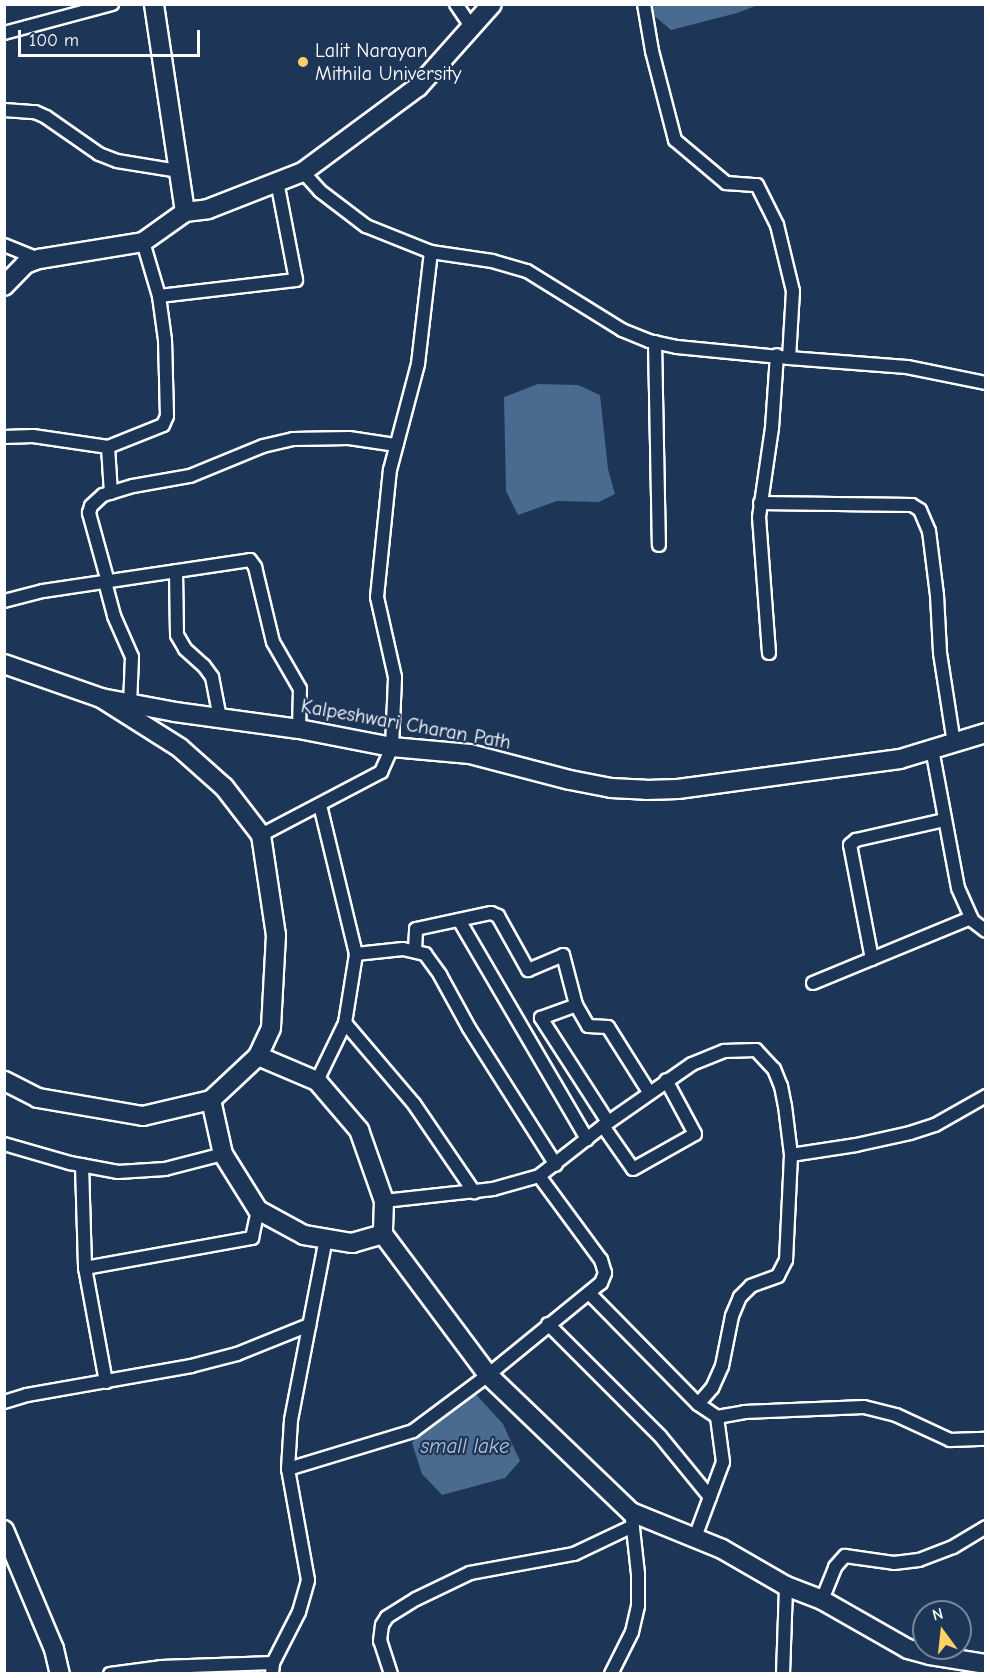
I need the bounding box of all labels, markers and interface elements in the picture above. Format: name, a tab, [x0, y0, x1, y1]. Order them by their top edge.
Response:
scale bar	[21, 18, 202, 56]
text: 100 m	[29, 30, 79, 51]
place label: Lalit Narayan Mithila University	[315, 39, 462, 86]
marker: Lalit Narayan Mithila University	[296, 55, 310, 69]
street label: Kalpeshwari Charan Path	[299, 694, 513, 754]
water label: small lake	[420, 1433, 510, 1459]
north arrow	[912, 1600, 972, 1660]
text: N	[930, 1605, 945, 1625]

